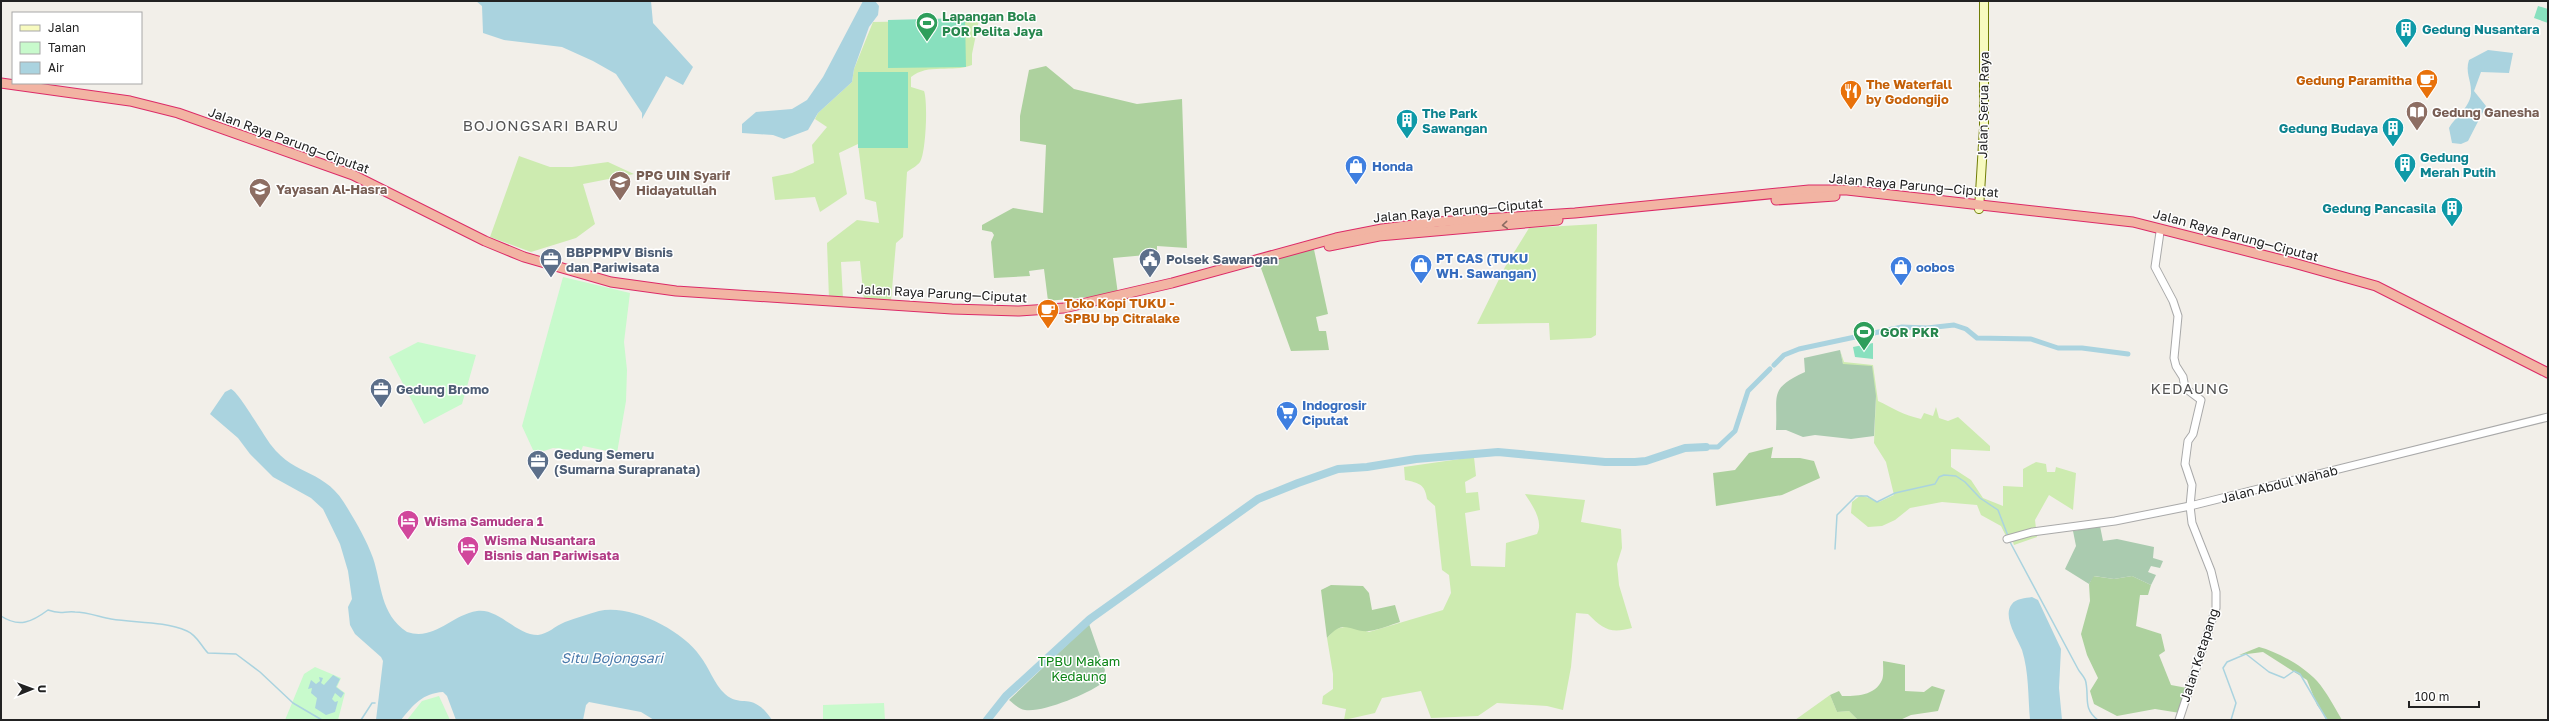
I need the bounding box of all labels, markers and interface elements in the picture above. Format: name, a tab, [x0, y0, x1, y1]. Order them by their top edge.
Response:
place label: Lapangan Bola POR Pelita Jaya	[942, 8, 1043, 39]
sports icon: Lapangan Bola POR Pelita Jaya	[914, 10, 940, 43]
legend	[12, 12, 142, 84]
building icon: Gedung Nusantara	[2393, 16, 2419, 49]
text: Jalan	[48, 20, 79, 35]
place label: Gedung Nusantara	[2422, 21, 2540, 37]
text: Taman	[48, 40, 86, 55]
street label: Jalan Serua Raya	[1974, 52, 1992, 158]
text: Air	[48, 60, 64, 75]
cafe icon: Gedung Paramitha	[2414, 67, 2440, 100]
place label: Gedung Paramitha	[2296, 72, 2412, 88]
place label: The Waterfall by Godongijo	[1866, 76, 1953, 107]
restaurant icon: The Waterfall by Godongijo	[1838, 78, 1864, 111]
library icon: Gedung Ganesha	[2404, 99, 2430, 132]
street label: Jalan Raya Parung—Ciputat	[206, 103, 372, 177]
place label: Gedung Ganesha	[2432, 104, 2540, 120]
place label: The Park Sawangan	[1422, 105, 1488, 136]
building icon: The Park Sawangan	[1394, 107, 1420, 140]
building icon: Gedung Budaya	[2380, 115, 2406, 148]
district label: BOJONGSARI BARU	[463, 116, 619, 134]
place label: Gedung Budaya	[2279, 120, 2378, 136]
place label: Gedung Merah Putih	[2420, 149, 2496, 180]
building icon: Gedung Merah Putih	[2392, 151, 2418, 184]
shop icon: Honda	[1343, 153, 1369, 186]
place label: Honda	[1372, 158, 1414, 174]
place label: PPG UIN Syarif Hidayatullah	[636, 167, 730, 198]
school or university icon: PPG UIN Syarif Hidayatullah	[607, 169, 633, 202]
street label: Jalan Raya Parung—Ciputat	[1828, 170, 2000, 200]
school or university icon: Yayasan Al-Hasra	[247, 176, 273, 209]
place label: Yayasan Al-Hasra	[276, 181, 388, 197]
street label: Jalan Raya Parung—Ciputat	[1372, 195, 1544, 225]
building icon: Gedung Pancasila	[2439, 195, 2465, 228]
place label: Gedung Pancasila	[2322, 200, 2436, 216]
street label: Jalan Raya Parung—Ciputat	[2152, 205, 2320, 265]
one-way arrow	[1502, 220, 1508, 229]
place label: BBPPMPV Bisnis dan Pariwisata	[566, 244, 673, 275]
office icon: BBPPMPV Bisnis dan Pariwisata	[538, 246, 564, 279]
public building icon: Polsek Sawangan	[1137, 246, 1163, 279]
place label: PT CAS (TUKU WH. Sawangan)	[1436, 250, 1537, 281]
place label: Polsek Sawangan	[1166, 251, 1278, 267]
shop icon: PT CAS (TUKU WH. Sawangan)	[1408, 252, 1434, 285]
shop icon: oobos	[1888, 254, 1914, 287]
place label: oobos	[1916, 259, 1955, 275]
street label: Jalan Raya Parung—Ciputat	[856, 281, 1028, 305]
place label: Toko Kopi TUKU - SPBU bp Citralake	[1064, 295, 1180, 326]
cafe icon: Toko Kopi TUKU - SPBU bp Citralake	[1035, 297, 1061, 330]
sports icon: GOR PKR	[1851, 319, 1877, 352]
place label: GOR PKR	[1880, 324, 1939, 340]
office icon: Gedung Bromo	[368, 376, 394, 409]
district label: KEDAUNG	[2150, 379, 2230, 397]
place label: Gedung Bromo	[396, 381, 489, 397]
place label: Indogrosir Ciputat	[1302, 397, 1367, 428]
supermarket icon: Indogrosir Ciputat	[1274, 399, 1300, 432]
place label: Gedung Semeru (Sumarna Surapranata)	[554, 446, 700, 477]
office icon: Gedung Semeru (Sumarna Surapranata)	[525, 448, 551, 481]
street label: Jalan Abdul Wahab	[2219, 462, 2339, 506]
hotel icon: Wisma Samudera 1	[395, 508, 421, 541]
place label: Wisma Samudera 1	[424, 513, 544, 529]
place label: Wisma Nusantara Bisnis dan Pariwisata	[484, 532, 620, 563]
hotel icon: Wisma Nusantara Bisnis dan Pariwisata	[455, 534, 481, 567]
street label: Jalan Ketapang	[2176, 606, 2222, 704]
water label: Situ Bojongsari	[561, 649, 665, 666]
park label: TPBU Makam Kedaung	[1038, 653, 1120, 684]
north arrow	[12, 669, 52, 709]
scale bar	[2409, 683, 2479, 709]
text: U	[36, 685, 49, 693]
text: 100 m	[2415, 689, 2449, 704]

